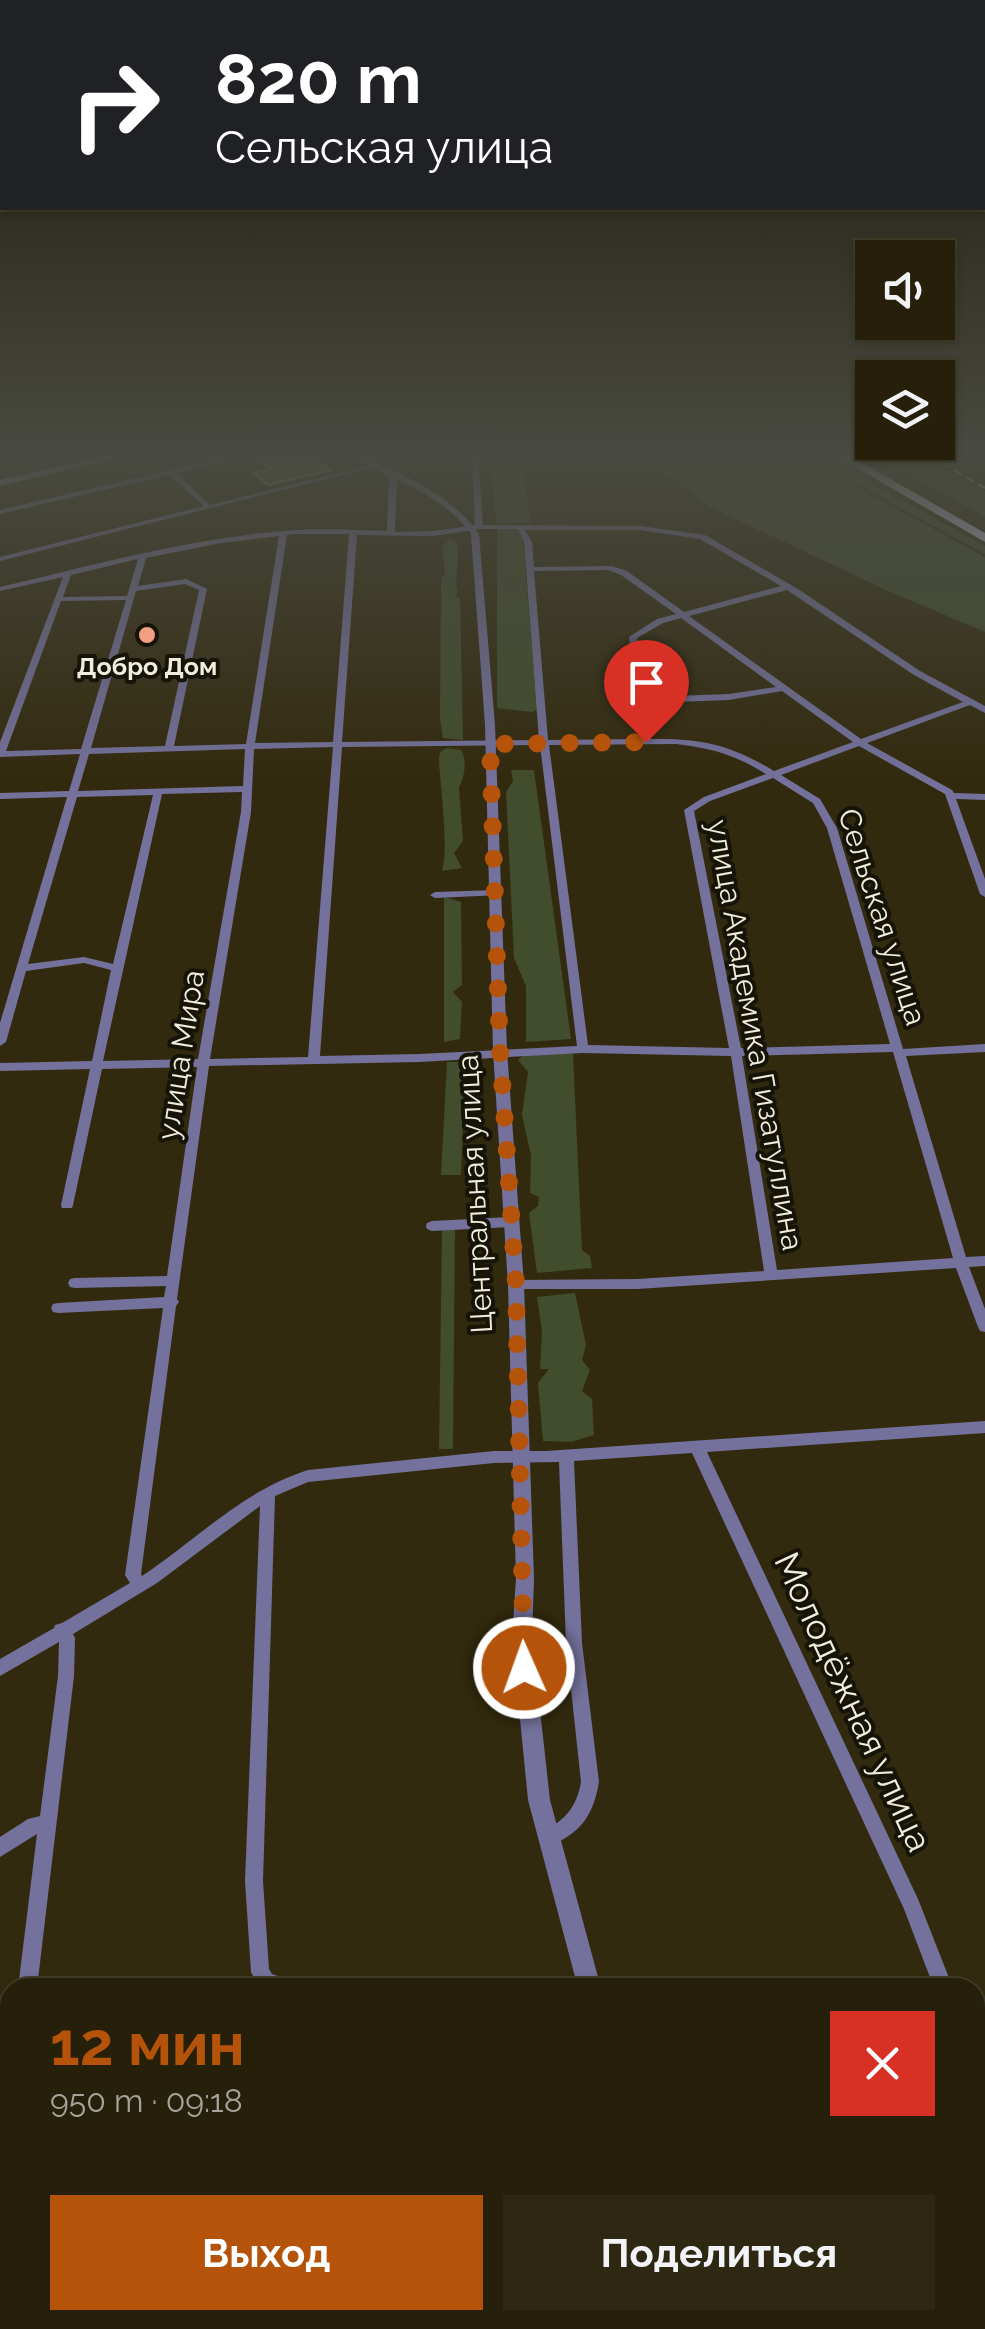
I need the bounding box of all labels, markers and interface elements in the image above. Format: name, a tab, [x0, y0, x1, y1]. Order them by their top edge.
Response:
text: 820 m	[215, 37, 422, 119]
icon: right	[50, 40, 180, 170]
text: Сельская улица	[215, 121, 553, 174]
map controls	[855, 240, 955, 460]
button: sound	[855, 240, 955, 340]
button: layers	[855, 360, 955, 460]
marker: Добро Дом	[136, 624, 158, 646]
pin	[604, 640, 689, 743]
place label: Добро Дом	[77, 651, 217, 681]
icon: arrive	[619, 655, 674, 710]
street label: Сельская улица	[831, 804, 934, 1029]
street label: улица Академика Гизатуллина	[700, 817, 811, 1253]
street label: улица Мира	[150, 967, 211, 1142]
street label: Центральная улица	[450, 1054, 499, 1334]
street label: Молодёжная улица	[766, 1546, 941, 1858]
position arrow	[472, 1616, 576, 1720]
text: 12 мин	[50, 2009, 245, 2079]
button: close	[830, 2011, 935, 2116]
text: 950 m · 09:18	[50, 2082, 243, 2119]
button: Выход	[50, 2195, 483, 2310]
button: Поделиться	[503, 2195, 935, 2310]

